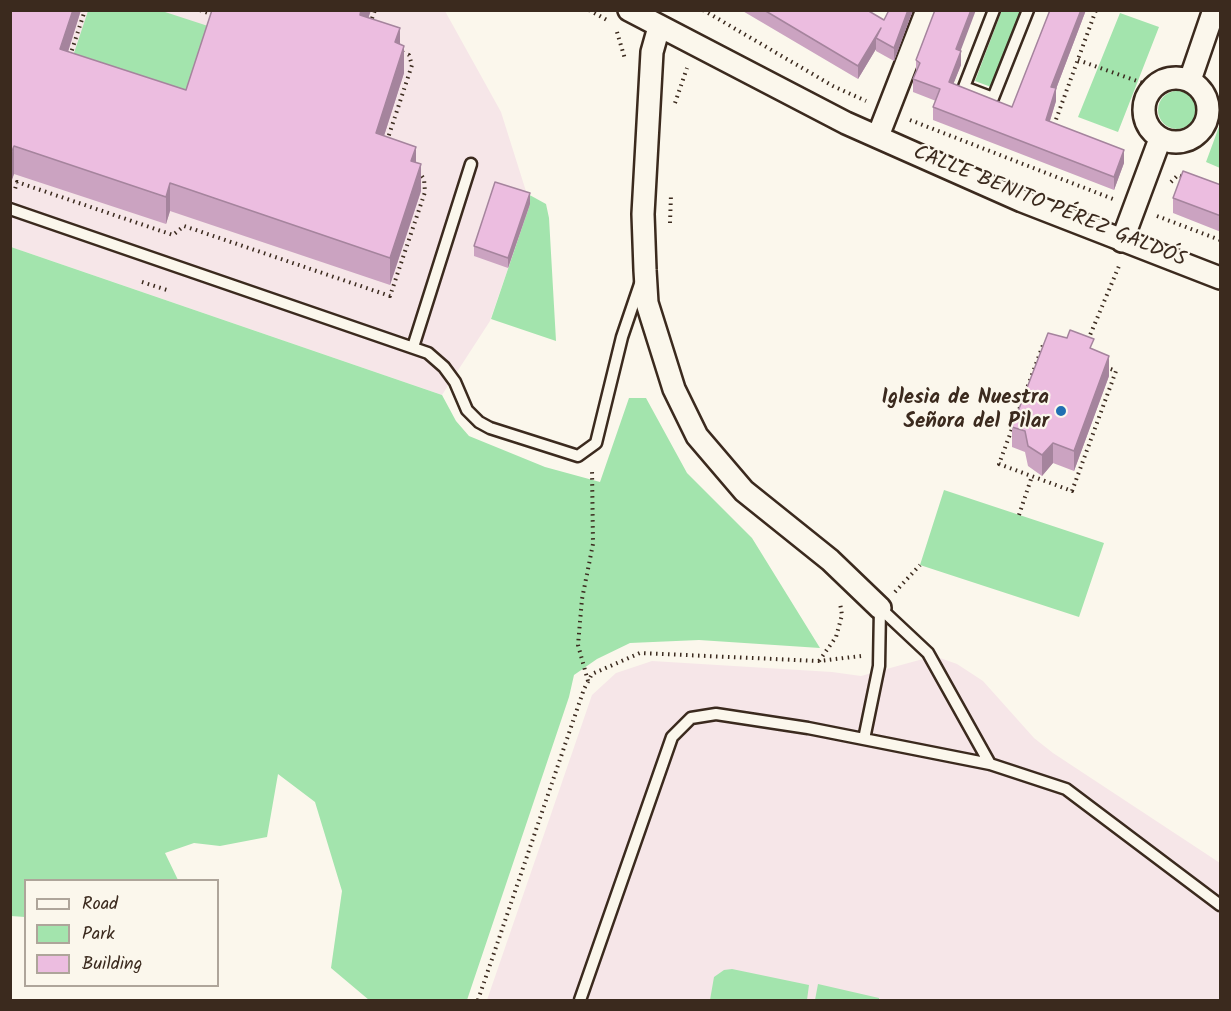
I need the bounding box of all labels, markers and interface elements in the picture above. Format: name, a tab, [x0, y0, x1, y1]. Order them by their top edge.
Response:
street label: CALLE BENITO PÉREZ GALDÓS	[909, 142, 1189, 274]
place label: Iglesia de Nuestra Señora del Pilar	[882, 386, 1049, 436]
marker: Iglesia de Nuestra Señora del Pilar	[1054, 404, 1068, 418]
legend	[24, 879, 219, 987]
text: Road	[82, 890, 118, 919]
text: Park	[82, 920, 115, 949]
text: Building	[82, 950, 142, 979]

